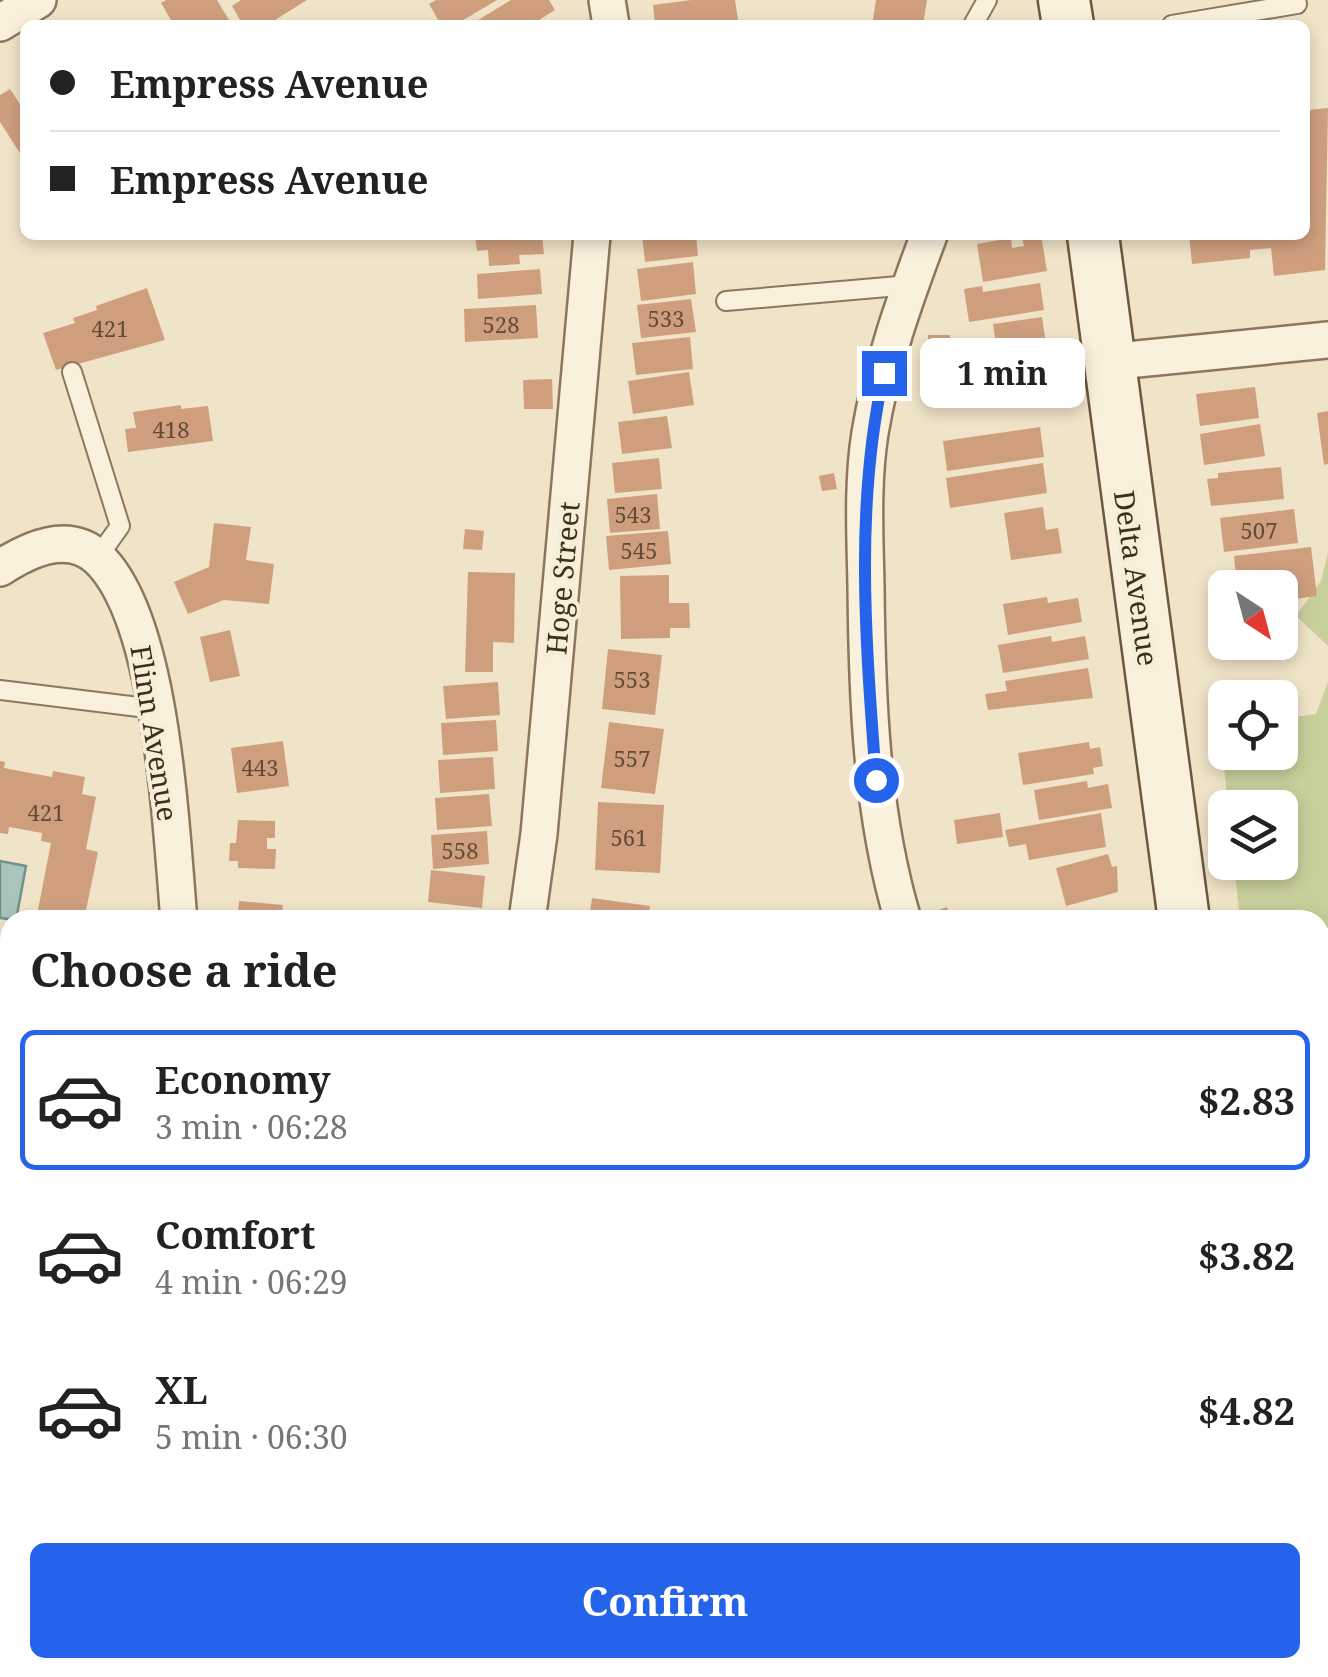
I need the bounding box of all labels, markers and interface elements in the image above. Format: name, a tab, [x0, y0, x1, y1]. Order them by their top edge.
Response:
text: Empress Avenue	[110, 57, 428, 109]
text: Empress Avenue	[110, 153, 428, 205]
house number: 533	[648, 303, 684, 333]
house number: 528	[483, 309, 519, 339]
house number: 421	[92, 313, 128, 343]
callout: 1 min	[919, 338, 1084, 408]
route end	[862, 351, 907, 396]
text: 1 min	[957, 351, 1048, 394]
house number: 418	[153, 414, 189, 444]
street label: Delta Avenue	[1106, 488, 1168, 668]
house number: 543	[615, 499, 651, 529]
street label: Hoge Street	[536, 500, 588, 656]
house number: 507	[1241, 515, 1277, 545]
house number: 545	[621, 535, 657, 565]
north arrow	[1208, 570, 1298, 660]
map controls	[1208, 570, 1298, 880]
street label: Flinn Avenue	[122, 642, 188, 824]
house number: 553	[614, 664, 650, 694]
button: locate	[1208, 680, 1298, 770]
house number: 557	[614, 743, 650, 773]
house number: 443	[242, 752, 278, 782]
route start	[854, 758, 899, 803]
button: layers	[1208, 790, 1298, 880]
house number: 421	[28, 797, 64, 827]
house number: 561	[611, 822, 647, 852]
house number: 558	[442, 835, 478, 865]
text: Choose a ride	[30, 939, 338, 1000]
text: Economy	[155, 1053, 331, 1105]
icon: car	[35, 1055, 125, 1145]
text: $2.83	[1198, 1074, 1295, 1126]
text: 3 min · 06:28	[155, 1105, 348, 1148]
text: Comfort	[155, 1208, 315, 1260]
icon: car	[35, 1210, 125, 1300]
text: $3.82	[1198, 1229, 1295, 1281]
text: 4 min · 06:29	[155, 1260, 348, 1303]
text: XL	[155, 1363, 208, 1415]
icon: car	[35, 1365, 125, 1455]
text: $4.82	[1198, 1384, 1295, 1436]
text: 5 min · 06:30	[155, 1415, 348, 1458]
button: Confirm	[30, 1543, 1300, 1658]

